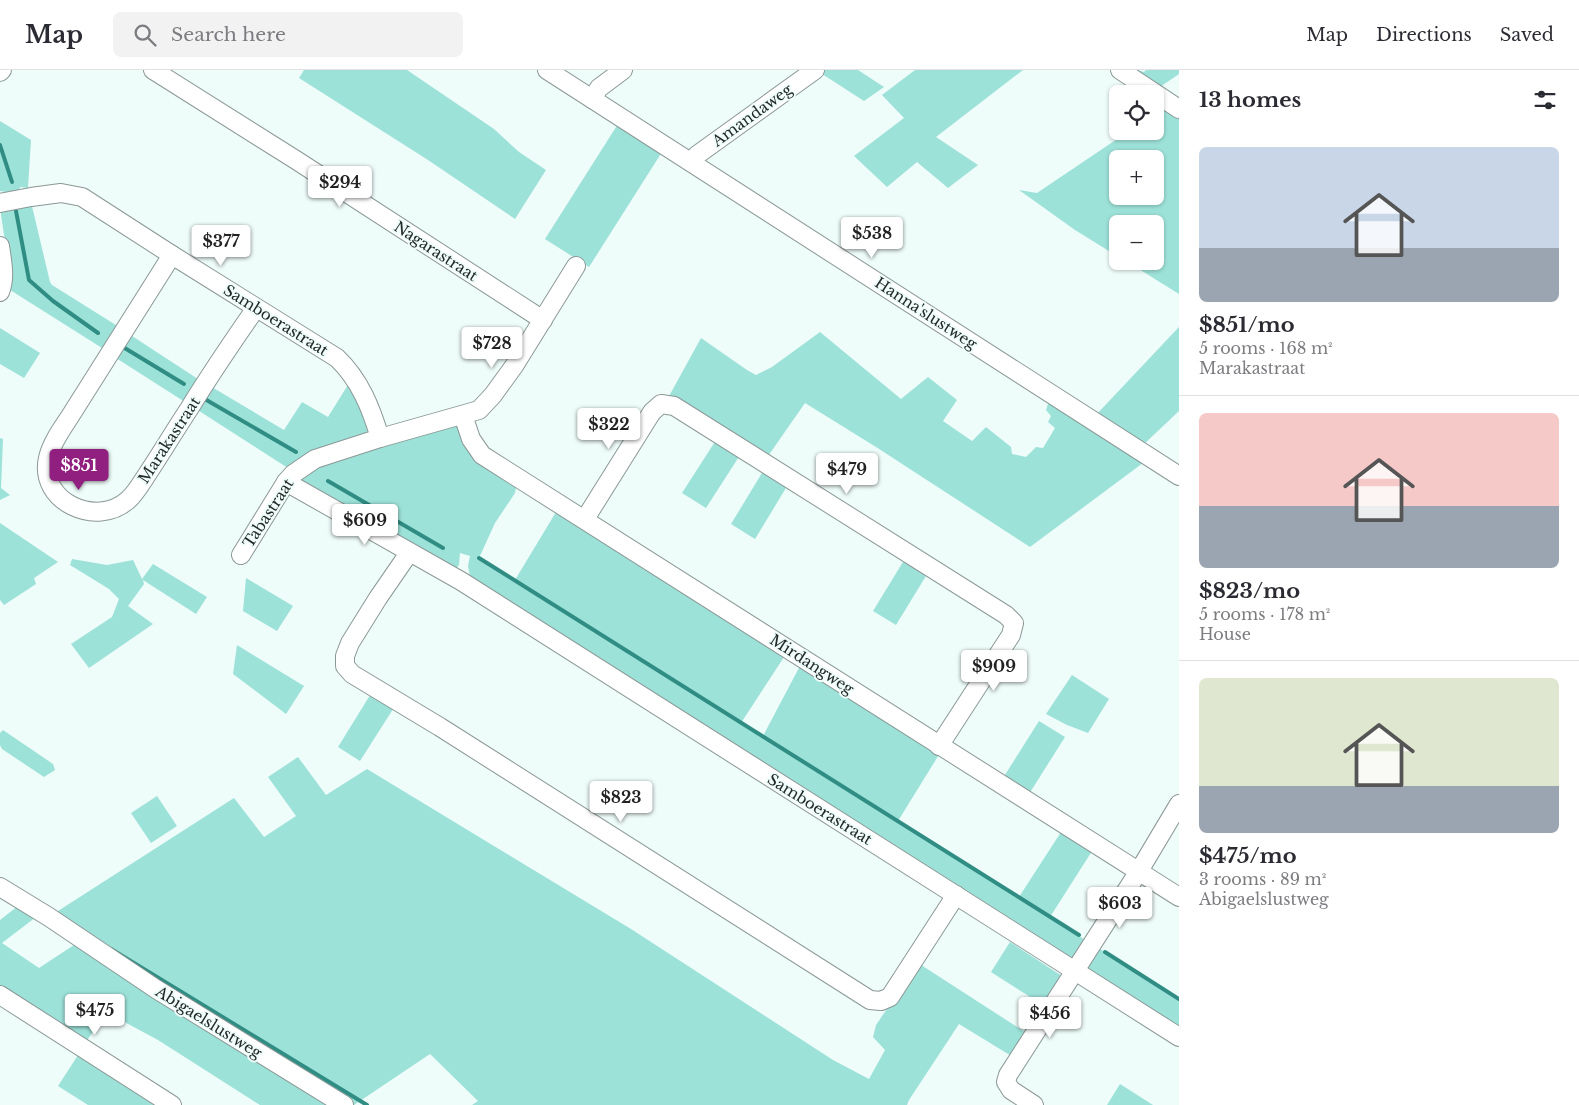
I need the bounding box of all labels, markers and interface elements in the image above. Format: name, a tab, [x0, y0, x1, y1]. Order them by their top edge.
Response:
search box	[113, 12, 463, 57]
text: Map	[25, 20, 83, 49]
icon: search	[131, 21, 159, 49]
text: Search here	[171, 23, 286, 46]
text: Map	[1306, 24, 1348, 46]
text: Directions	[1376, 24, 1472, 46]
text: Saved	[1500, 24, 1554, 46]
street label: Amandaweg	[707, 79, 797, 151]
map controls	[1109, 85, 1164, 270]
button: locate	[1109, 85, 1164, 140]
icon: filters	[1531, 86, 1559, 114]
text: 13 homes	[1199, 87, 1301, 113]
button: +	[1109, 150, 1164, 205]
pin: $294	[310, 166, 370, 208]
text: $294	[319, 172, 361, 192]
icon: home	[1334, 180, 1424, 270]
button: −	[1109, 215, 1164, 270]
pin: $538	[842, 216, 902, 259]
street label: Nagarastraat	[391, 217, 482, 285]
text: $538	[852, 223, 892, 243]
pin: $377	[191, 224, 251, 267]
text: $377	[202, 231, 240, 251]
street label: Hanna'slustweg	[871, 273, 982, 354]
street label: Samboerastraat	[220, 280, 332, 360]
text: $851/mo	[1199, 312, 1295, 338]
pin: $728	[462, 326, 522, 369]
text: $728	[472, 333, 512, 353]
text: 5 rooms · 168 m²	[1199, 338, 1333, 358]
text: Marakastraat	[1199, 358, 1305, 378]
street label: Marakastraat	[134, 393, 204, 487]
pin: $322	[579, 408, 639, 450]
text: $322	[588, 414, 630, 434]
icon: home	[1334, 445, 1424, 535]
pin: $851	[49, 448, 109, 491]
pin: $479	[817, 452, 877, 495]
text: $851	[61, 455, 97, 475]
text: $479	[827, 459, 867, 479]
street label: Tabastraat	[239, 474, 298, 551]
pin: $609	[335, 504, 395, 546]
text: $609	[343, 510, 387, 530]
text: $823/mo	[1199, 578, 1300, 604]
text: 5 rooms · 178 m²	[1199, 604, 1330, 624]
text: House	[1199, 624, 1251, 644]
street label: Mirdangweg	[766, 630, 858, 699]
pin: $909	[964, 650, 1024, 692]
text: $909	[972, 656, 1016, 676]
icon: home	[1334, 710, 1424, 800]
street label: Samboerastraat	[764, 769, 876, 849]
pin: $823	[591, 780, 651, 823]
text: $823	[600, 787, 642, 807]
text: $475/mo	[1199, 843, 1297, 869]
text: 3 rooms · 89 m²	[1199, 869, 1326, 889]
pin: $603	[1090, 886, 1150, 929]
text: Abigaelslustweg	[1199, 889, 1329, 909]
text: $603	[1098, 893, 1142, 913]
street label: Abigaelslustweg	[152, 981, 266, 1063]
pin: $475	[65, 994, 125, 1036]
pin: $456	[1020, 996, 1080, 1039]
text: $475	[76, 1000, 114, 1020]
text: $456	[1029, 1003, 1071, 1023]

